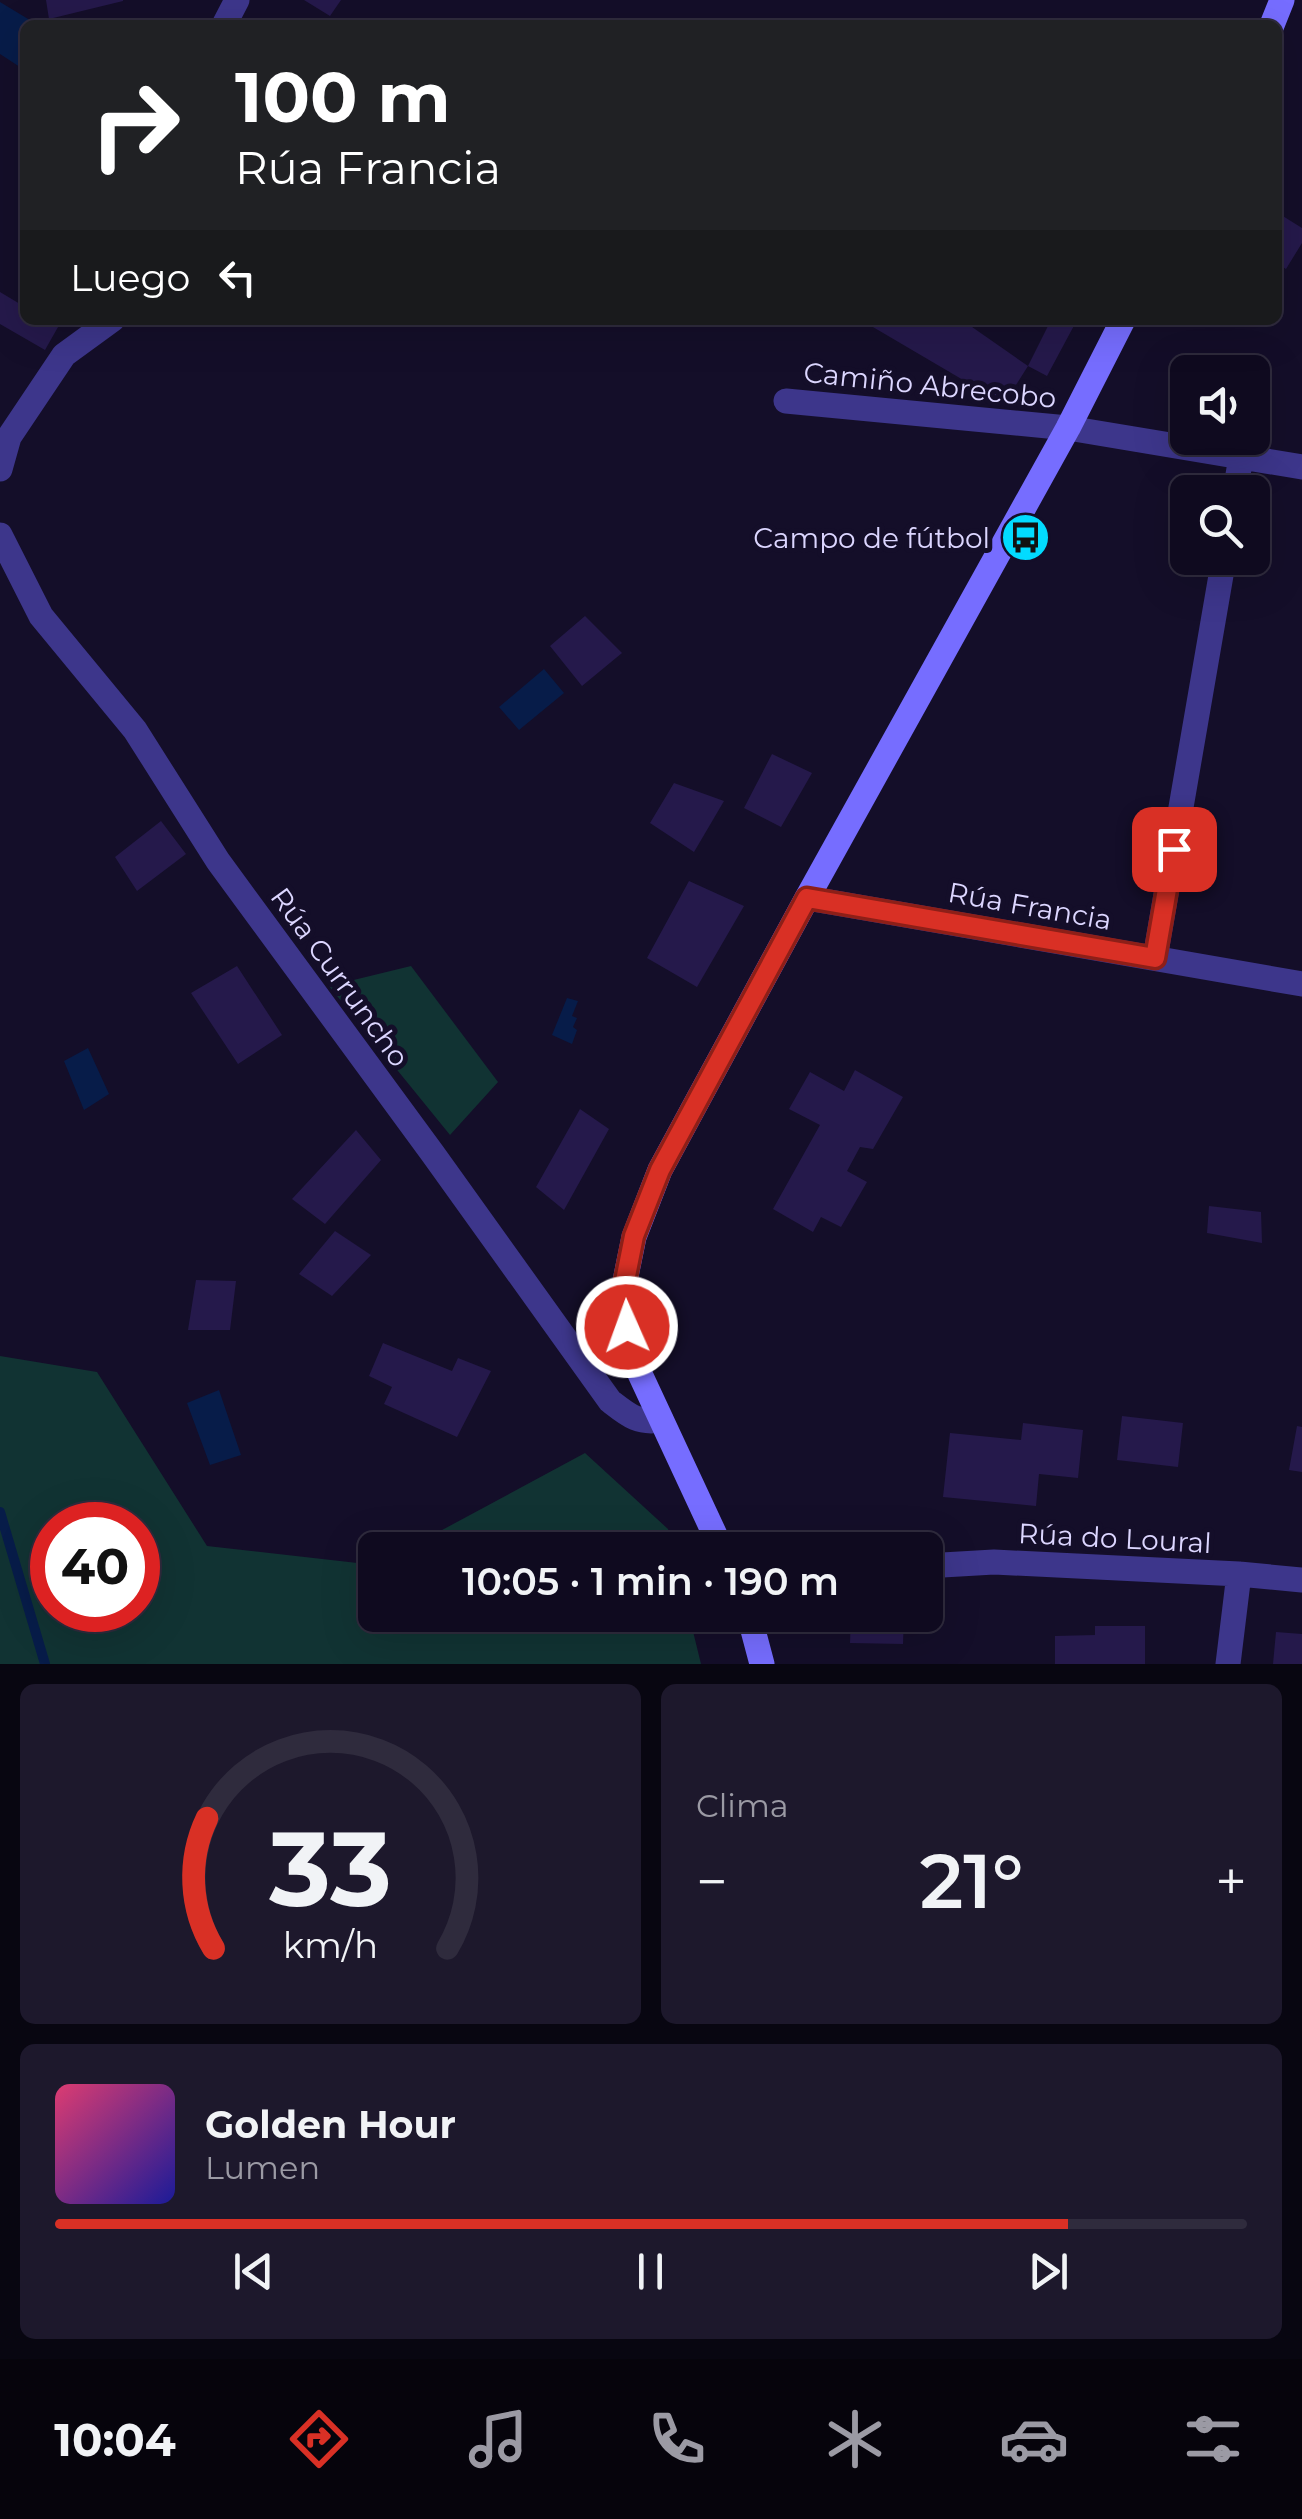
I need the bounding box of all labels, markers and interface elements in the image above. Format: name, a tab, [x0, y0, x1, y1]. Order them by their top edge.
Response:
text: 100 m	[235, 54, 451, 140]
icon: right	[70, 60, 200, 190]
text: Rúa Francia	[235, 140, 501, 195]
icon: left	[210, 250, 265, 305]
text: Luego	[70, 254, 190, 301]
street label: Camiño Abrecobo	[802, 355, 1058, 415]
map controls	[1170, 355, 1270, 575]
button: sound	[1170, 355, 1270, 455]
button: search	[1170, 475, 1270, 575]
bus stop icon: Campo de fútbol	[999, 512, 1051, 564]
place label: Campo de fútbol	[753, 521, 990, 555]
pin	[1132, 807, 1217, 892]
icon: arrive	[1147, 822, 1202, 877]
street label: Rúa Francia	[946, 875, 1114, 937]
street label: Rúa Curruncho	[264, 881, 416, 1073]
position arrow	[575, 1275, 679, 1379]
speed limit sign: 40	[30, 1502, 160, 1632]
street label: Rúa do Loural	[1017, 1516, 1213, 1560]
text: 10:05 · 1 min · 190 m	[462, 1558, 839, 1605]
text: Clima	[696, 1786, 789, 1825]
text: 33	[268, 1805, 392, 1932]
text: 21°	[920, 1835, 1023, 1927]
text: −	[696, 1848, 728, 1915]
text: +	[1215, 1848, 1247, 1915]
text: km/h	[283, 1923, 378, 1967]
text: Golden Hour	[205, 2101, 456, 2148]
text: Lumen	[205, 2148, 320, 2187]
icon: previous	[226, 2244, 281, 2299]
icon: pause	[623, 2244, 678, 2299]
icon: next	[1021, 2244, 1076, 2299]
icon: directions	[284, 2404, 354, 2474]
icon: music	[463, 2404, 533, 2474]
icon: phone	[642, 2404, 712, 2474]
icon: climate	[820, 2404, 890, 2474]
icon: car	[999, 2404, 1069, 2474]
icon: filters	[1178, 2404, 1248, 2474]
text: 10:04	[54, 2412, 176, 2467]

